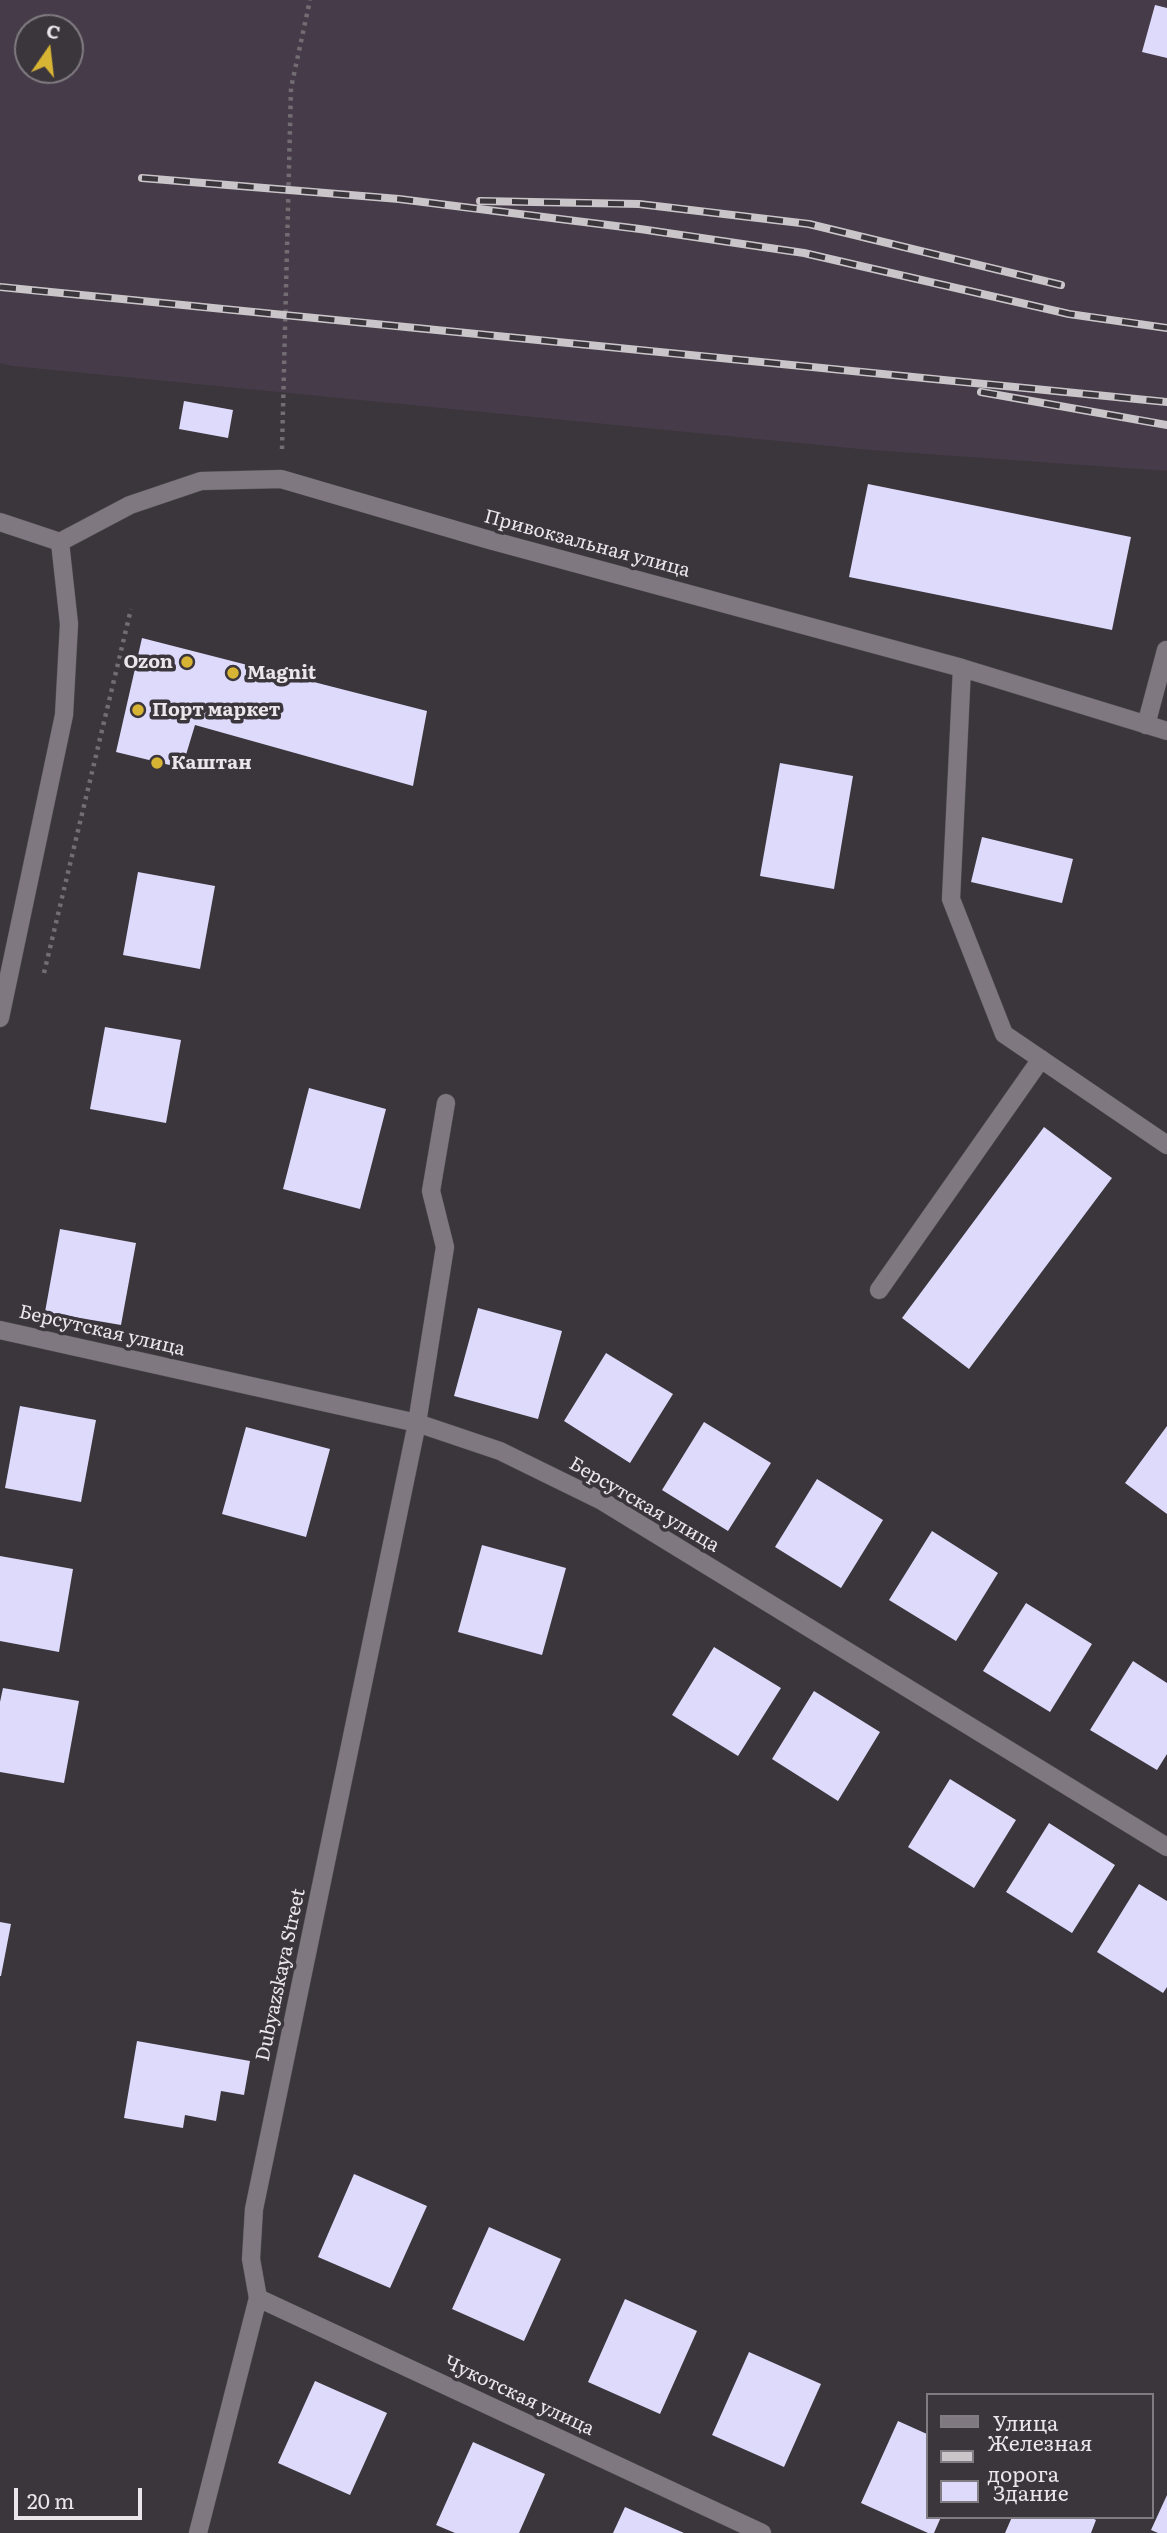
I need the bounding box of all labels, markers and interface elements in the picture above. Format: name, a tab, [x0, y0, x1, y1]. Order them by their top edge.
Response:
north arrow	[14, 14, 84, 84]
text: С	[44, 15, 64, 46]
street label: Привокзальная улица	[481, 505, 693, 583]
place label: Ozon	[123, 651, 173, 673]
marker: Ozon	[179, 654, 195, 670]
place label: Magnit	[247, 662, 316, 684]
marker: Magnit	[225, 665, 241, 681]
place label: Порт маркет	[152, 699, 280, 721]
marker: Порт маркет	[130, 702, 146, 718]
place label: Каштан	[171, 752, 252, 774]
marker: Каштан	[149, 755, 165, 771]
street label: Берсутская улица	[17, 1301, 187, 1361]
street label: Берсутская улица	[565, 1453, 723, 1557]
street label: Dubyazskaya Street	[252, 1887, 310, 2063]
street label: Чукотская улица	[440, 2351, 598, 2441]
legend	[926, 2393, 1153, 2519]
text: Улица	[993, 2406, 1058, 2437]
text: Железная дорога	[988, 2426, 1092, 2488]
scale bar	[18, 2474, 145, 2518]
text: Здание	[993, 2476, 1069, 2507]
text: 20 m	[27, 2484, 74, 2515]

